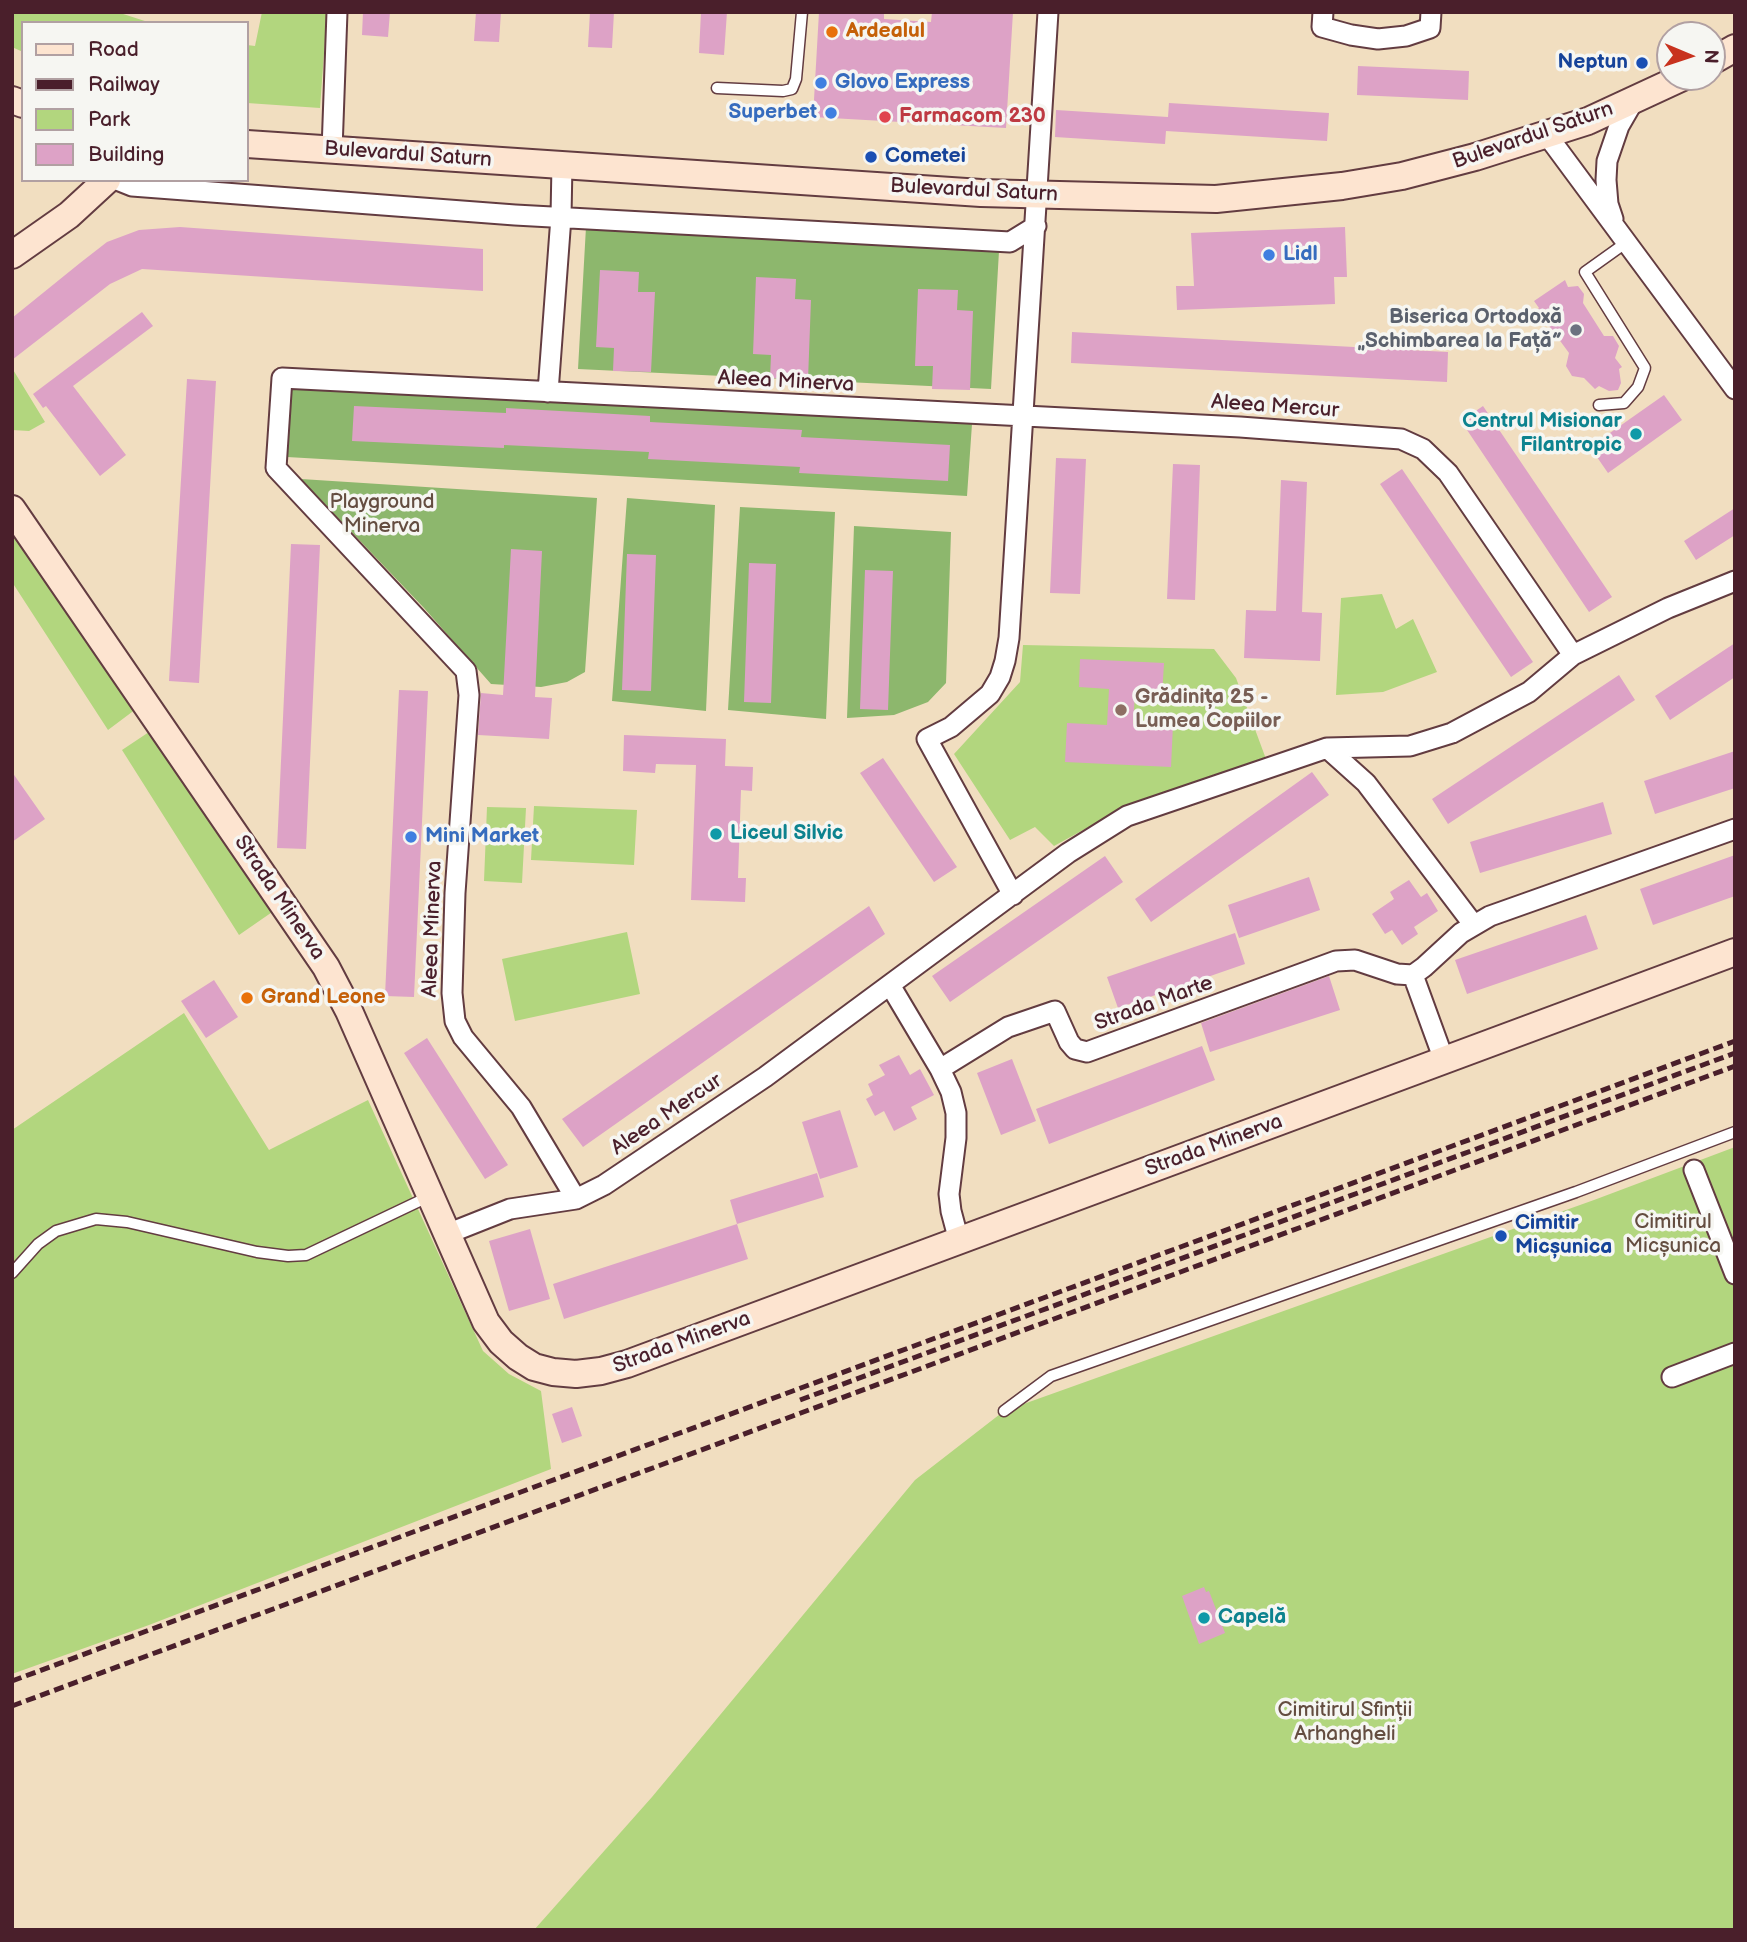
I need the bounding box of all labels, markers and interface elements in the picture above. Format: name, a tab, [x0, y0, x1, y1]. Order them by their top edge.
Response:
place label: Ardealul	[846, 19, 925, 45]
legend	[21, 21, 248, 182]
north arrow	[1656, 21, 1726, 91]
marker: Ardealul	[824, 24, 840, 40]
text: Road	[88, 37, 139, 62]
text: N	[1699, 49, 1722, 64]
place label: Neptun	[1558, 50, 1628, 76]
marker: Neptun	[1634, 55, 1650, 71]
place label: Glovo Express	[835, 70, 970, 96]
text: Railway	[88, 72, 160, 97]
marker: Glovo Express	[813, 75, 829, 91]
street label: Bulevardul Saturn	[1449, 97, 1617, 175]
place label: Superbet	[729, 100, 817, 126]
place label: Farmacom 230	[899, 104, 1046, 130]
marker: Superbet	[823, 105, 839, 121]
text: Park	[88, 107, 130, 132]
marker: Farmacom 230	[877, 109, 893, 125]
street label: Bulevardul Saturn	[323, 137, 493, 173]
text: Building	[88, 142, 164, 167]
place label: Cometei	[885, 144, 966, 170]
marker: Cometei	[863, 149, 879, 165]
street label: Bulevardul Saturn	[889, 174, 1059, 208]
place label: Lidl	[1283, 242, 1318, 268]
marker: Lidl	[1261, 247, 1277, 263]
place label: Biserica Ortodoxă „Schimbarea la Față”	[1357, 305, 1562, 355]
marker: Biserica Ortodoxă „Schimbarea la Față”	[1568, 322, 1584, 338]
street label: Aleea Minerva	[717, 366, 855, 398]
street label: Aleea Mercur	[1210, 390, 1340, 424]
place label: Centrul Misionar Filantropic	[1462, 409, 1622, 459]
marker: Centrul Misionar Filantropic	[1628, 426, 1644, 442]
park label: Playground Minerva	[329, 490, 435, 540]
place label: Grădinița 25 - Lumea Copiilor	[1135, 685, 1281, 735]
marker: Grădinița 25 - Lumea Copiilor	[1113, 702, 1129, 718]
place label: Liceul Silvic	[730, 821, 843, 847]
place label: Mini Market	[425, 824, 539, 850]
marker: Liceul Silvic	[708, 826, 724, 842]
marker: Mini Market	[403, 829, 419, 845]
street label: Strada Minerva	[228, 831, 330, 965]
street label: Aleea Minerva	[418, 860, 448, 998]
street label: Strada Marte	[1091, 971, 1217, 1037]
place label: Grand Leone	[261, 985, 386, 1011]
marker: Grand Leone	[239, 990, 255, 1006]
street label: Aleea Mercur	[607, 1069, 727, 1161]
street label: Strada Minerva	[1142, 1109, 1286, 1183]
park label: Cimitirul Micșunica	[1625, 1210, 1721, 1260]
place label: Cimitir Micșunica	[1515, 1211, 1612, 1261]
marker: Cimitir Micșunica	[1493, 1228, 1509, 1244]
street label: Strada Minerva	[610, 1306, 754, 1380]
place label: Capelă	[1218, 1605, 1286, 1631]
marker: Capelă	[1196, 1610, 1212, 1626]
park label: Cimitirul Sfinții Arhangheli	[1278, 1698, 1412, 1748]

